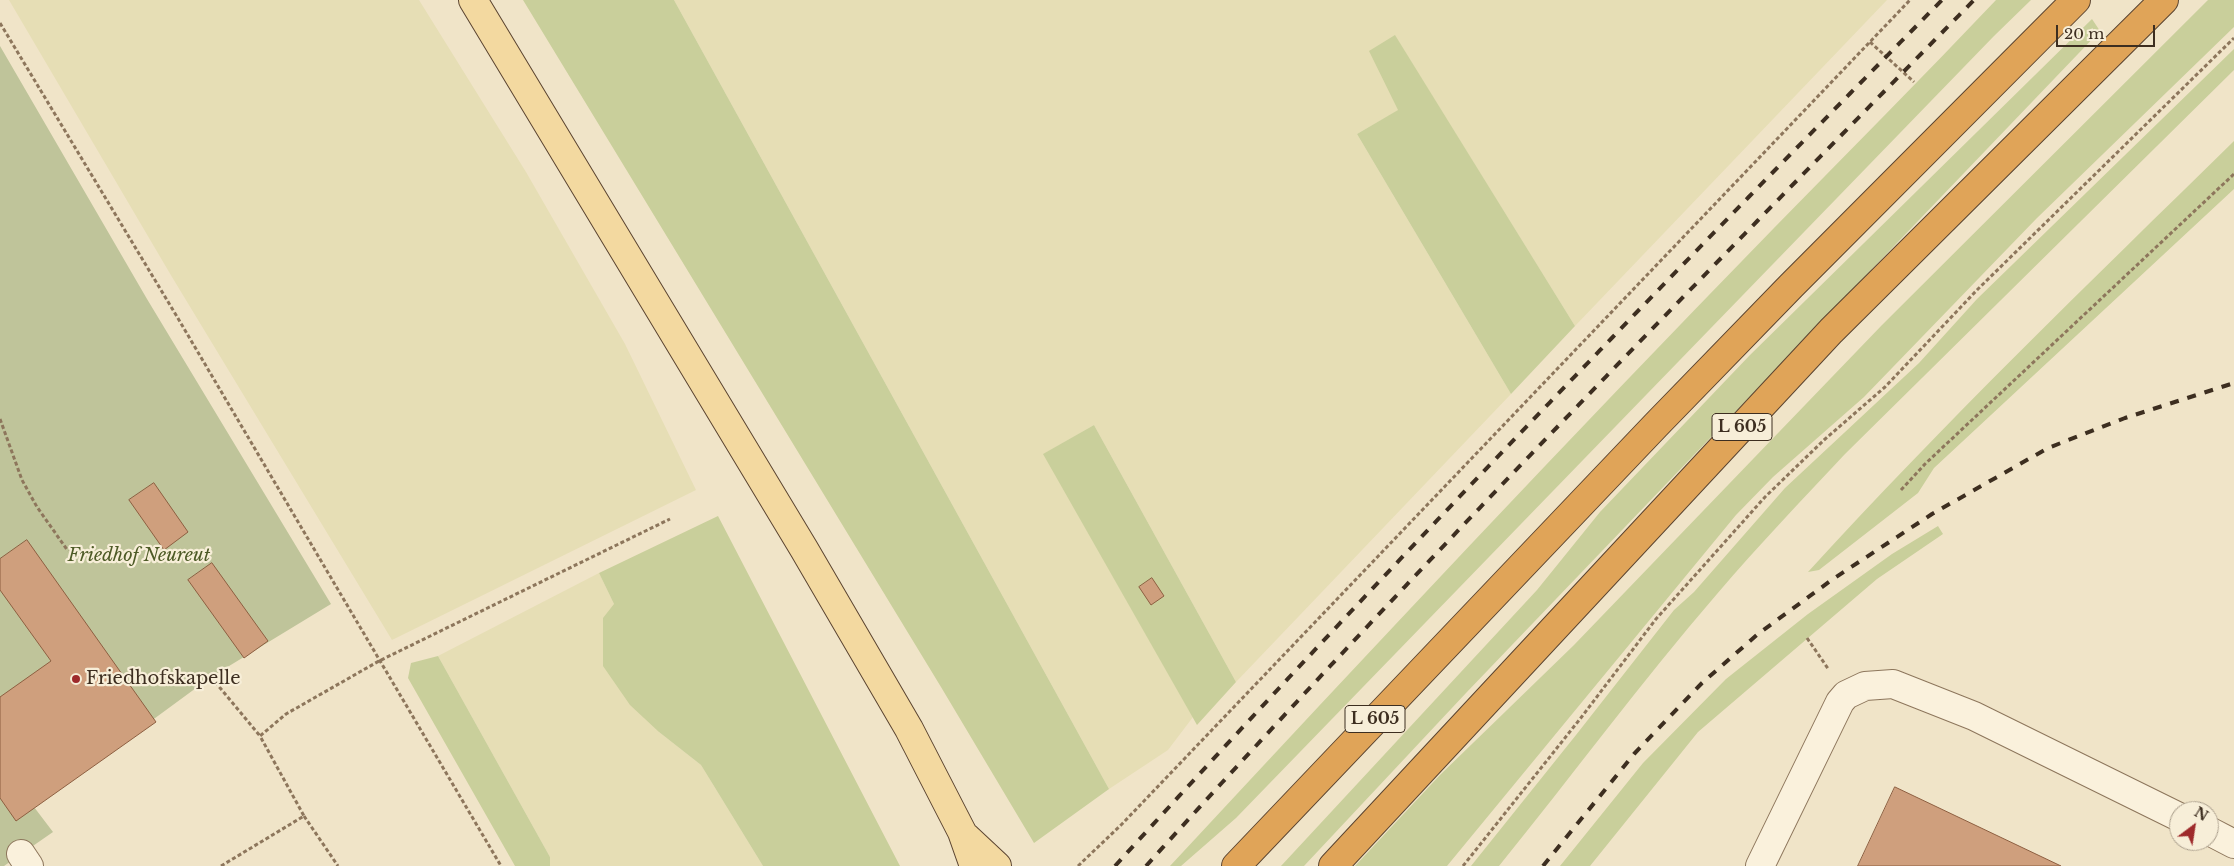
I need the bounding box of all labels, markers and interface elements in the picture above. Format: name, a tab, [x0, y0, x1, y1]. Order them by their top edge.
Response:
scale bar	[2059, 15, 2158, 47]
text: 20 m	[2064, 24, 2104, 43]
road number: L 605	[1712, 414, 1772, 441]
park label: Friedhof Neureut	[68, 545, 210, 567]
place label: Friedhofskapelle	[86, 668, 240, 690]
marker: Friedhofskapelle	[70, 673, 82, 685]
road number: L 605	[1345, 706, 1405, 732]
north arrow	[2169, 801, 2219, 851]
text: N	[2191, 803, 2211, 825]

